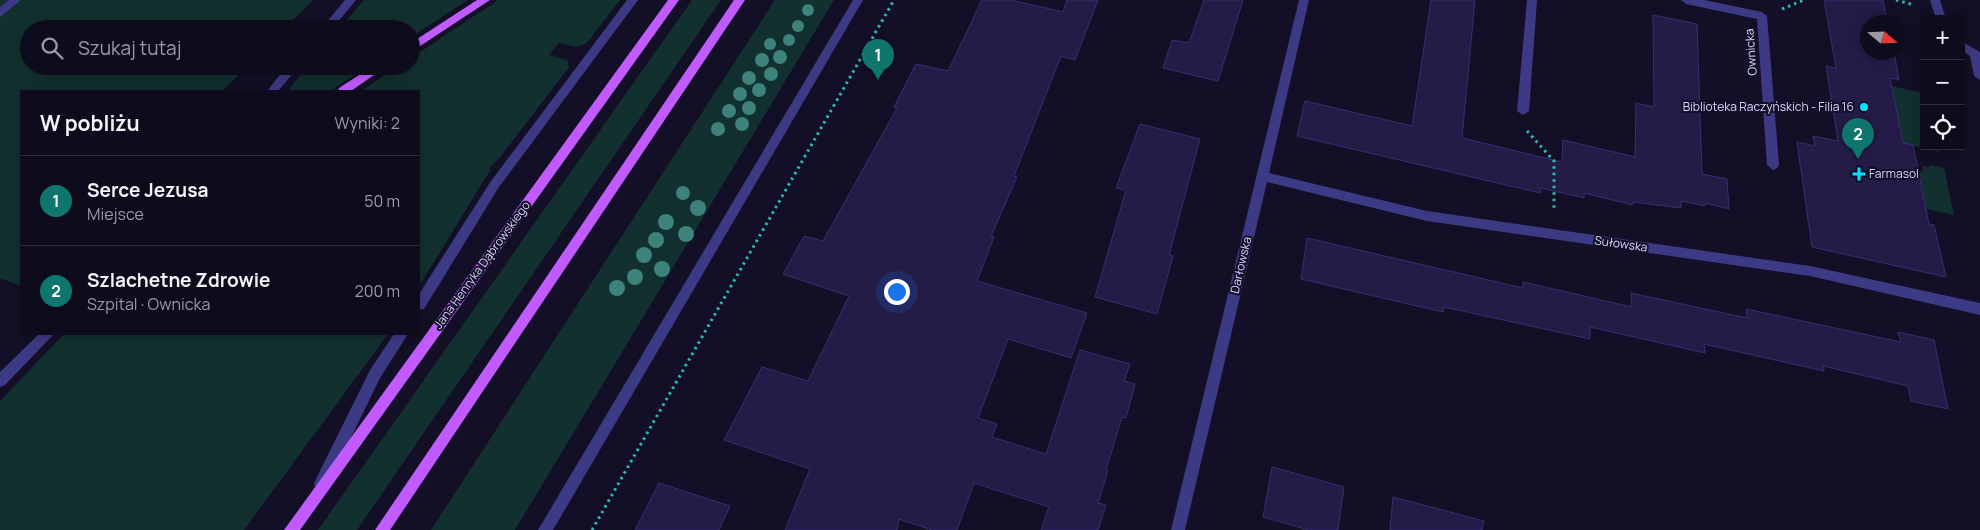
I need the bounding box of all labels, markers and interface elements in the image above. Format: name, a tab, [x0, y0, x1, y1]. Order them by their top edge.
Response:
north arrow	[1860, 15, 1905, 60]
map controls	[1920, 15, 1965, 150]
button: +	[1920, 15, 1965, 60]
search box	[20, 20, 420, 75]
street label: Ownicka	[1740, 28, 1761, 76]
icon: search	[38, 34, 66, 62]
text: Szukaj tutaj	[78, 35, 181, 61]
pin: 1	[862, 39, 894, 80]
button: −	[1920, 60, 1965, 105]
place label: Biblioteka Raczyńskich - Filia 16	[1683, 98, 1854, 115]
marker: Biblioteka Raczyńskich - Filia 16	[1858, 101, 1870, 113]
button: locate	[1920, 105, 1965, 150]
text: W pobliżu	[40, 109, 140, 137]
text: Wyniki: 2	[335, 112, 400, 134]
pin: 2	[1842, 118, 1874, 159]
place label: Farmasol	[1869, 165, 1919, 182]
marker: Farmasol	[1853, 168, 1865, 180]
text: Serce Jezusa	[87, 177, 208, 203]
text: 1	[52, 190, 60, 212]
text: 50 m	[364, 190, 400, 212]
street label: Jana Henryka Dąbrowskiego	[429, 197, 534, 332]
text: Miejsce	[87, 203, 144, 225]
street label: Sułowska	[1593, 231, 1649, 256]
street label: Darłowska	[1226, 235, 1255, 295]
text: Szlachetne Zdrowie	[87, 267, 270, 293]
your location	[884, 279, 910, 305]
text: 2	[51, 280, 61, 302]
text: 200 m	[355, 280, 400, 302]
text: Szpital · Ownicka	[87, 293, 210, 315]

